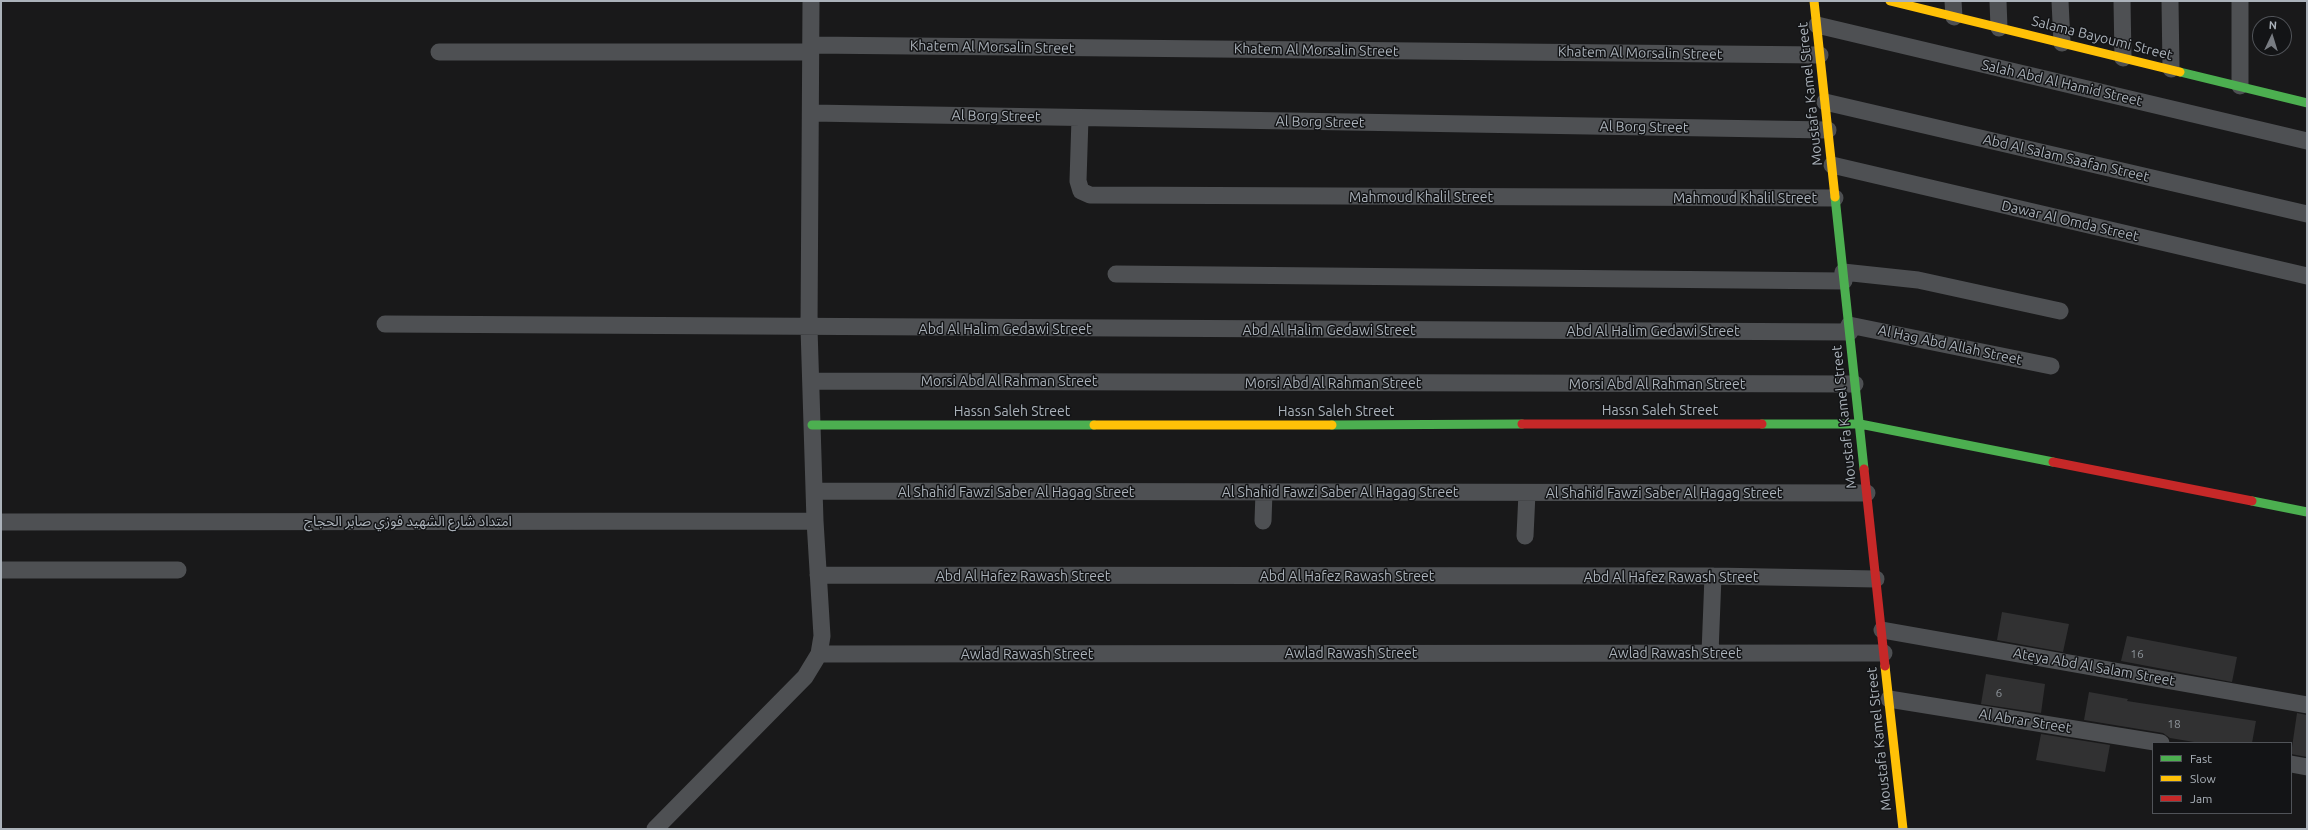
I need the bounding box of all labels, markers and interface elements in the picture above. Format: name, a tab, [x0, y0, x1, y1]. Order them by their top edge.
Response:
street label: Salama Bayoumi Street	[2030, 12, 2174, 64]
north arrow	[2252, 16, 2292, 56]
text: N	[2268, 19, 2277, 31]
street label: Moustafa Kamel Street	[1794, 21, 1826, 167]
street label: Khatem Al Morsalin Street	[910, 37, 1074, 57]
street label: Khatem Al Morsalin Street	[1234, 40, 1398, 60]
street label: Khatem Al Morsalin Street	[1558, 43, 1722, 63]
street label: Salah Abd Al Hamid Street	[1980, 56, 2144, 110]
street label: Al Borg Street	[952, 107, 1040, 125]
street label: Al Borg Street	[1276, 113, 1364, 131]
street label: Al Borg Street	[1600, 118, 1688, 136]
street label: Abd Al Salam Saafan Street	[1981, 131, 2151, 185]
street label: Mahmoud Khalil Street	[1349, 189, 1493, 205]
street label: Mahmoud Khalil Street	[1673, 190, 1817, 206]
street label: Dawar Al Omda Street	[2000, 197, 2140, 245]
street label: Abd Al Halim Gedawi Street	[919, 321, 1091, 337]
street label: Abd Al Halim Gedawi Street	[1243, 322, 1415, 338]
street label: Al Hag Abd Allah Street	[1876, 322, 2024, 368]
street label: Abd Al Halim Gedawi Street	[1567, 323, 1739, 339]
street label: Moustafa Kamel Street	[1828, 344, 1860, 490]
street label: Morsi Abd Al Rahman Street	[921, 373, 1097, 389]
street label: Morsi Abd Al Rahman Street	[1245, 375, 1421, 391]
street label: Morsi Abd Al Rahman Street	[1569, 376, 1745, 392]
street label: Hassn Saleh Street	[1602, 402, 1718, 418]
street label: Hassn Saleh Street	[954, 403, 1070, 419]
street label: Hassn Saleh Street	[1278, 403, 1394, 419]
street label: Al Shahid Fawzi Saber Al Hagag Street	[898, 484, 1134, 500]
street label: Al Shahid Fawzi Saber Al Hagag Street	[1222, 484, 1458, 500]
street label: Al Shahid Fawzi Saber Al Hagag Street	[1546, 485, 1782, 501]
street label: امتداد شارع الشهيد فوزي صابر الحجاج	[304, 513, 512, 529]
street label: Abd Al Hafez Rawash Street	[936, 568, 1110, 584]
street label: Abd Al Hafez Rawash Street	[1260, 568, 1434, 584]
street label: Abd Al Hafez Rawash Street	[1584, 569, 1758, 585]
street label: Ateya Abd Al Salam Street	[2012, 644, 2176, 690]
street label: Awlad Rawash Street	[1285, 645, 1417, 661]
street label: Awlad Rawash Street	[1609, 645, 1741, 661]
street label: Awlad Rawash Street	[961, 646, 1093, 662]
house number: 16	[2130, 647, 2144, 661]
street label: Moustafa Kamel Street	[1863, 666, 1895, 812]
house number: 6	[1996, 686, 2002, 700]
street label: Al Abrar Street	[1978, 705, 2072, 737]
house number: 18	[2167, 717, 2181, 731]
legend	[2152, 742, 2292, 814]
text: Fast	[2190, 752, 2212, 765]
text: Slow	[2190, 772, 2216, 785]
text: Jam	[2190, 792, 2212, 805]

